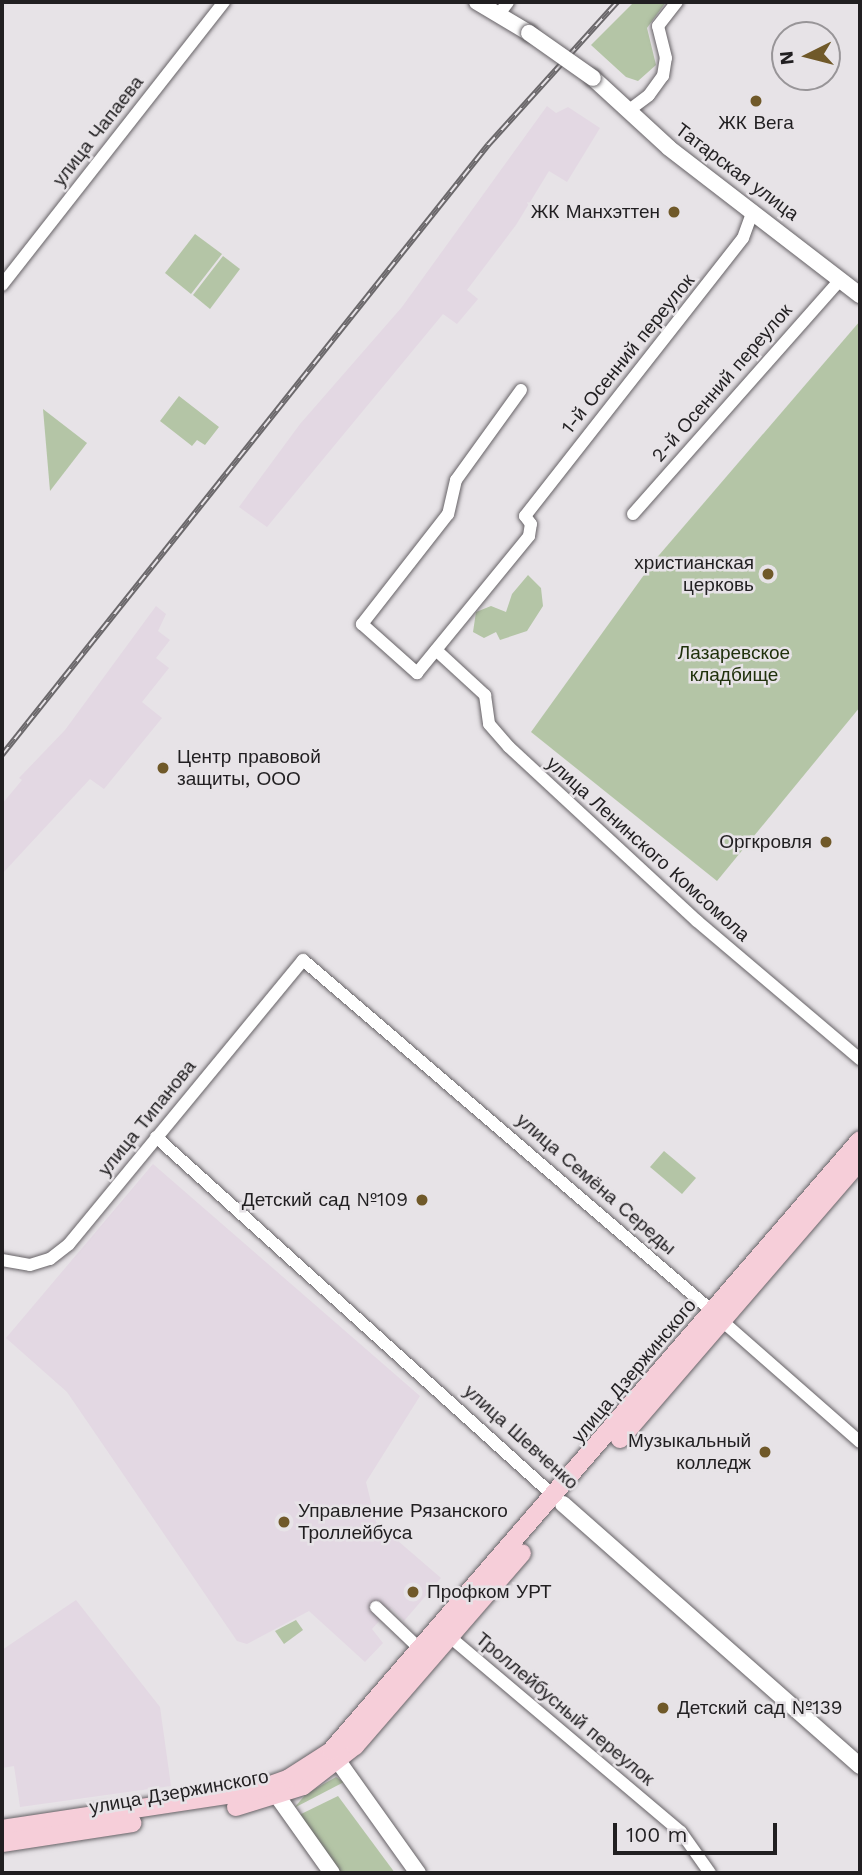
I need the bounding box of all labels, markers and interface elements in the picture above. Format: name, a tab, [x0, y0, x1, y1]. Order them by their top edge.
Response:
north arrow	[771, 21, 841, 91]
text: N	[774, 50, 799, 66]
street label: улица Чапаева	[48, 71, 148, 191]
marker: ЖК Вега	[748, 93, 764, 109]
place label: ЖК Вега	[718, 112, 794, 134]
street label: Татарская улица	[671, 118, 803, 226]
place label: ЖК Манхэттен	[531, 201, 660, 223]
marker: ЖК Манхэттен	[666, 204, 682, 220]
street label: 1-й Осенний переулок	[557, 270, 699, 438]
street label: 2-й Осенний переулок	[647, 299, 797, 467]
place label: христианская церковь	[634, 552, 754, 596]
marker: христианская церковь	[760, 566, 776, 582]
park label: Лазаревское кладбище	[678, 642, 790, 686]
place label: Центр правовой защиты, ООО	[177, 746, 321, 790]
street label: улица Ленинского Комсомола	[542, 752, 754, 946]
marker: Центр правовой защиты, ООО	[155, 760, 171, 776]
place label: Оргкровля	[719, 831, 812, 853]
marker: Оргкровля	[818, 834, 834, 850]
street label: улица Типанова	[93, 1055, 201, 1181]
street label: улица Семёна Середы	[512, 1109, 680, 1259]
place label: Детский сад №109	[242, 1189, 408, 1211]
marker: Детский сад №109	[414, 1192, 430, 1208]
street label: улица Дзержинского	[567, 1294, 701, 1448]
street label: улица Шевченко	[459, 1380, 583, 1494]
place label: Музыкальный колледж	[628, 1430, 751, 1474]
marker: Музыкальный колледж	[757, 1444, 773, 1460]
place label: Управление Рязанского Троллейбуса	[298, 1500, 508, 1544]
marker: Управление Рязанского Троллейбуса	[276, 1514, 292, 1530]
place label: Профком УРТ	[427, 1581, 552, 1603]
marker: Профком УРТ	[405, 1584, 421, 1600]
street label: Троллейбусный переулок	[471, 1628, 659, 1790]
place label: Детский сад №139	[677, 1697, 842, 1719]
marker: Детский сад №139	[655, 1700, 671, 1716]
street label: улица Дзержинского	[88, 1765, 270, 1819]
scale bar	[617, 1808, 782, 1852]
text: 100 m	[626, 1822, 688, 1847]

